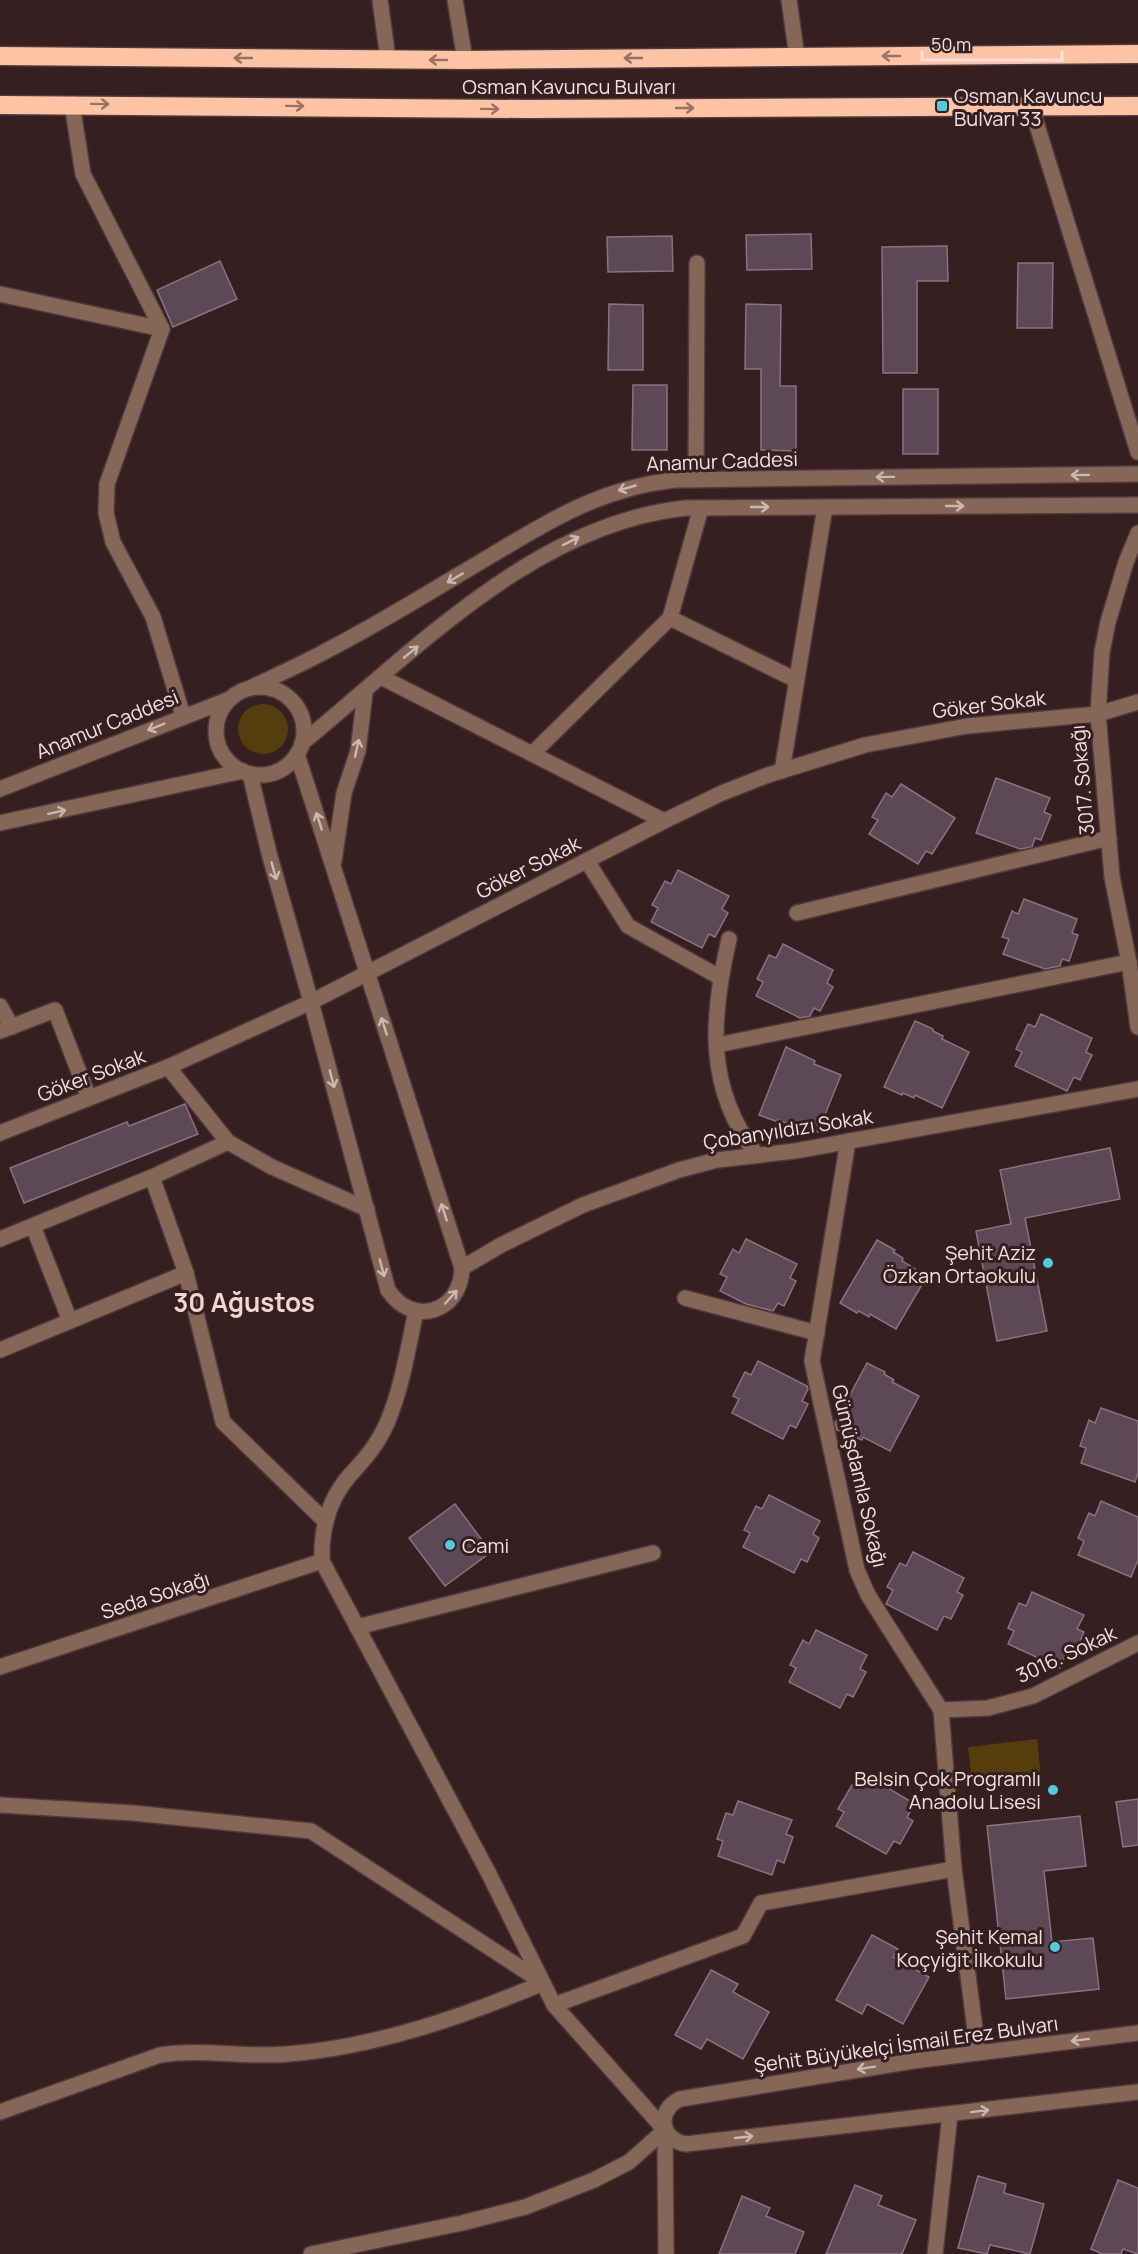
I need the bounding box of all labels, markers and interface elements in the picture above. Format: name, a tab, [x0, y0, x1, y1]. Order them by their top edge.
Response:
scale bar	[922, 24, 1062, 62]
text: 50 m	[931, 32, 971, 56]
one-way arrow	[881, 50, 901, 62]
one-way arrow	[233, 52, 253, 64]
one-way arrow	[623, 53, 643, 64]
one-way arrow	[428, 54, 448, 66]
street label: Osman Kavuncu Bulvarı	[462, 73, 676, 100]
place label: Osman Kavuncu Bulvarı 33	[954, 82, 1102, 132]
one-way arrow	[90, 98, 110, 110]
marker: Osman Kavuncu Bulvarı 33	[935, 99, 949, 113]
one-way arrow	[285, 100, 305, 112]
one-way arrow	[675, 102, 695, 114]
one-way arrow	[480, 103, 500, 114]
street label: Anamur Caddesi	[646, 445, 798, 477]
one-way arrow	[1070, 469, 1090, 481]
one-way arrow	[875, 471, 895, 483]
one-way arrow	[618, 483, 637, 494]
one-way arrow	[945, 500, 965, 512]
one-way arrow	[750, 501, 770, 513]
one-way arrow	[562, 535, 580, 546]
one-way arrow	[447, 572, 464, 584]
one-way arrow	[403, 646, 419, 659]
street label: Anamur Caddesi	[32, 683, 182, 765]
street label: Göker Sokak	[931, 684, 1048, 724]
one-way arrow	[147, 722, 165, 733]
street label: 3017. Sokağı	[1064, 724, 1100, 836]
one-way arrow	[352, 739, 364, 758]
one-way arrow	[47, 806, 67, 817]
one-way arrow	[312, 812, 323, 831]
street label: Göker Sokak	[471, 829, 586, 905]
one-way arrow	[269, 861, 280, 880]
one-way arrow	[378, 1017, 389, 1036]
street label: Göker Sokak	[33, 1042, 150, 1108]
one-way arrow	[327, 1069, 338, 1088]
street label: Çobanyıldızı Sokak	[701, 1102, 876, 1156]
one-way arrow	[438, 1203, 449, 1222]
place label: Şehit Aziz Özkan Ortaokulu	[883, 1239, 1036, 1289]
marker: Şehit Aziz Özkan Ortaokulu	[1041, 1256, 1055, 1270]
one-way arrow	[377, 1258, 388, 1277]
district label: 30 Ağustos	[173, 1284, 315, 1320]
one-way arrow	[444, 1290, 458, 1305]
street label: Gümüşdamla Sokağı	[826, 1382, 894, 1570]
place label: Cami	[462, 1532, 509, 1559]
marker: Cami	[443, 1538, 457, 1552]
street label: Seda Sokağı	[97, 1565, 213, 1625]
street label: 3016. Sokak	[1012, 1619, 1121, 1689]
place label: Belsin Çok Programlı Anadolu Lisesi	[854, 1765, 1041, 1815]
marker: Belsin Çok Programlı Anadolu Lisesi	[1046, 1783, 1060, 1797]
place label: Şehit Kemal Koçyiğit İlkokulu	[896, 1923, 1043, 1973]
marker: Şehit Kemal Koçyiğit İlkokulu	[1048, 1940, 1062, 1954]
street label: Şehit Büyükelçi İsmail Erez Bulvarı	[752, 2009, 1060, 2079]
one-way arrow	[1070, 2034, 1090, 2045]
one-way arrow	[857, 2063, 876, 2074]
one-way arrow	[969, 2105, 989, 2116]
one-way arrow	[734, 2131, 754, 2142]

